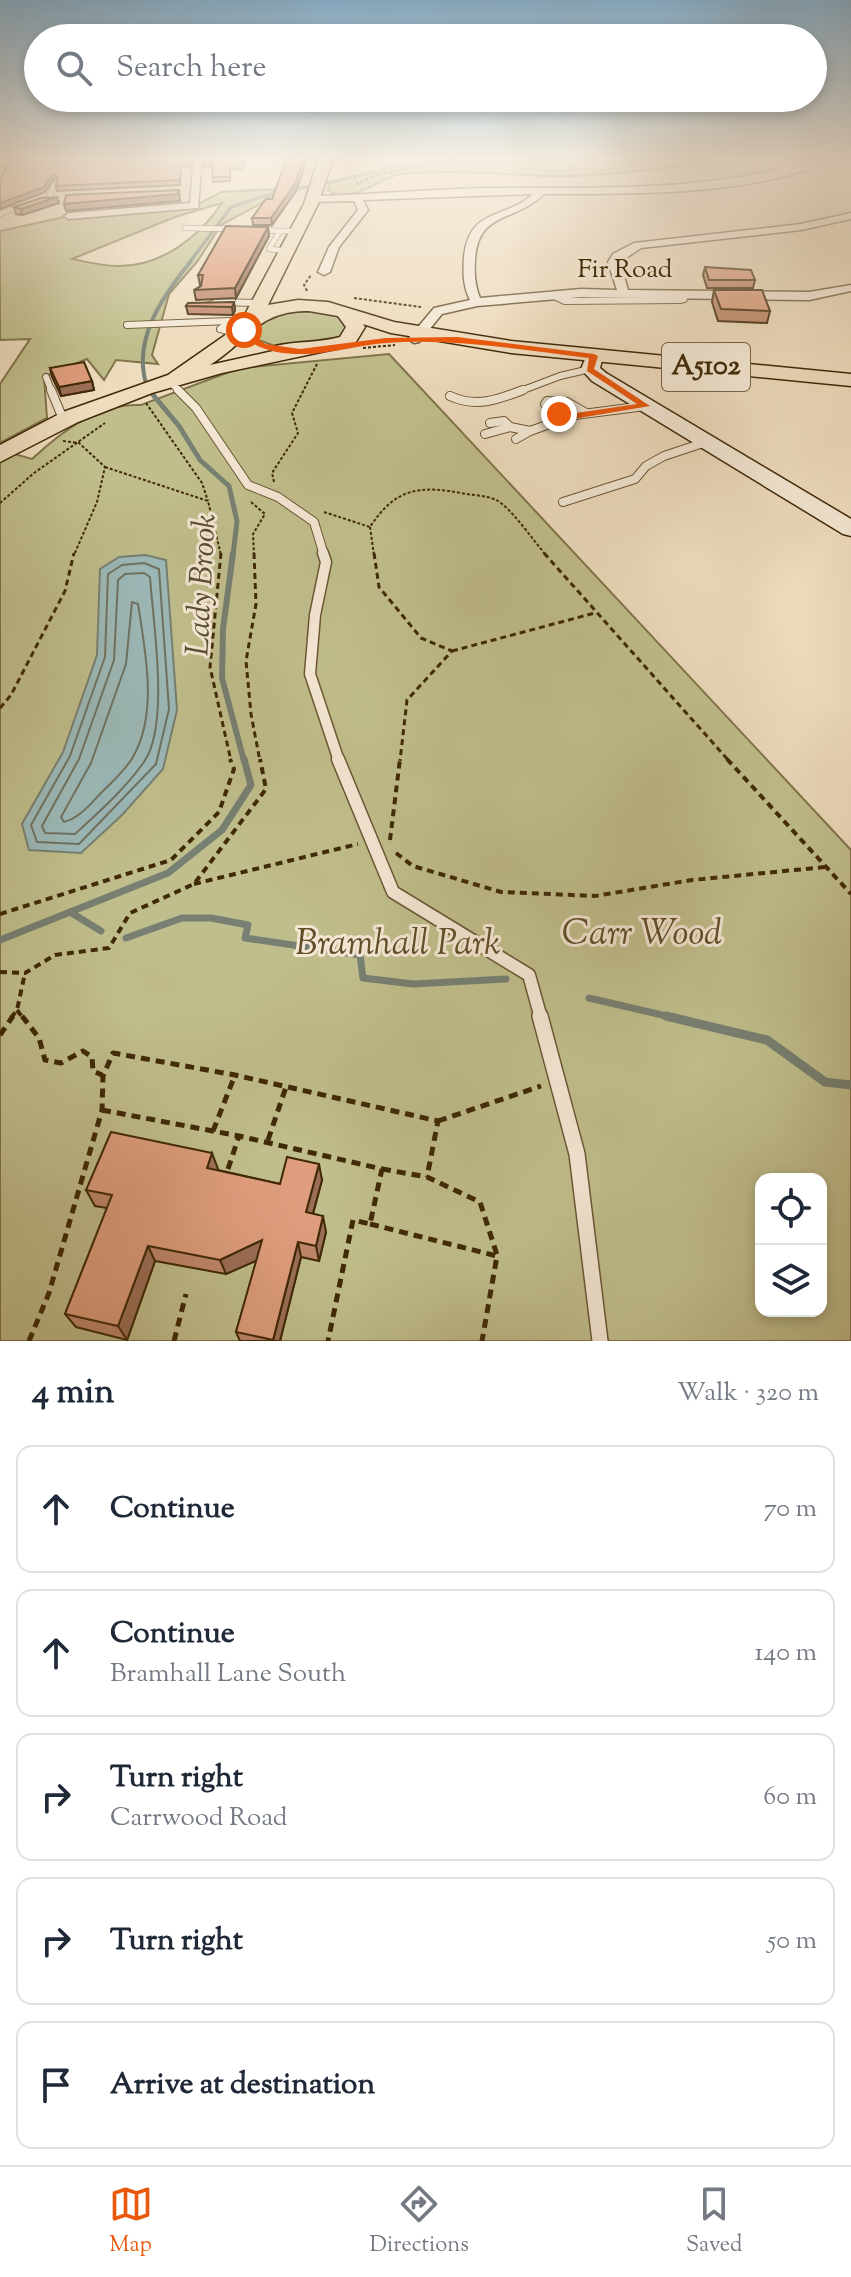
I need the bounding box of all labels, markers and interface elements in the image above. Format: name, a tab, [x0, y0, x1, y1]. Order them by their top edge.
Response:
search box	[24, 24, 827, 112]
icon: search	[52, 46, 96, 90]
text: Search here	[116, 47, 266, 90]
street label: Fir Road	[577, 252, 673, 289]
route start	[226, 312, 262, 348]
road number: A5102	[662, 343, 750, 391]
route end	[541, 396, 577, 432]
water label: Lady Brook	[176, 513, 230, 657]
park label: Carr Wood	[562, 909, 722, 961]
park label: Bramhall Park	[295, 919, 501, 971]
map controls	[755, 1173, 827, 1317]
button: locate	[755, 1173, 827, 1245]
button: layers	[755, 1245, 827, 1317]
text: 4 min	[32, 1369, 114, 1418]
text: Walk · 320 m	[677, 1375, 819, 1412]
icon: ahead	[34, 1487, 78, 1531]
text: Continue	[110, 1488, 235, 1531]
text: 70 m	[764, 1491, 817, 1528]
text: Continue	[110, 1613, 235, 1656]
icon: ahead	[34, 1631, 78, 1675]
text: 140 m	[754, 1635, 817, 1672]
text: Bramhall Lane South	[110, 1656, 346, 1693]
text: Turn right	[110, 1757, 243, 1800]
icon: right	[34, 1775, 78, 1819]
text: 60 m	[763, 1779, 817, 1816]
text: Carrwood Road	[110, 1800, 288, 1837]
icon: right	[34, 1919, 78, 1963]
text: Turn right	[110, 1920, 243, 1963]
text: 50 m	[767, 1923, 817, 1960]
icon: arrive	[34, 2063, 78, 2107]
text: Arrive at destination	[110, 2064, 375, 2107]
tab: Map	[109, 2182, 153, 2262]
tab: Directions	[370, 2182, 469, 2262]
tab: Saved	[686, 2182, 742, 2262]

